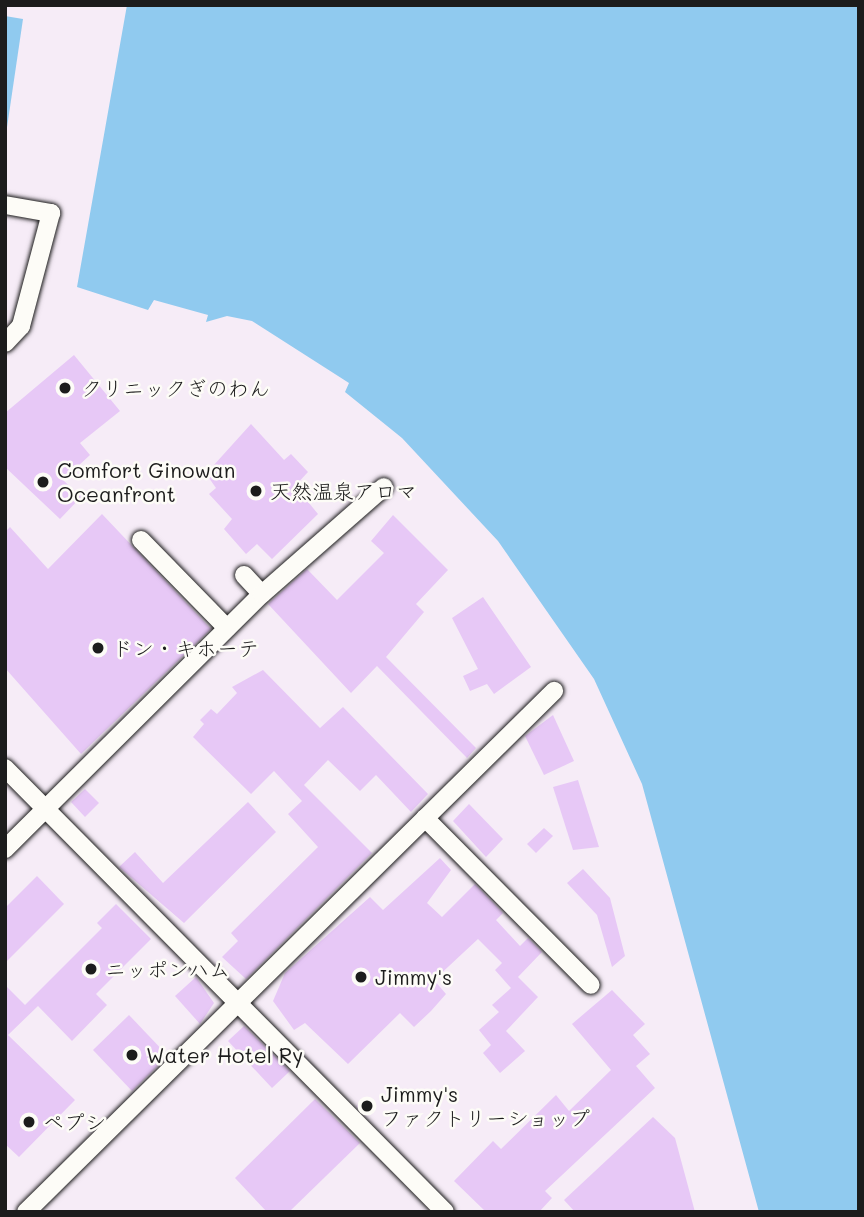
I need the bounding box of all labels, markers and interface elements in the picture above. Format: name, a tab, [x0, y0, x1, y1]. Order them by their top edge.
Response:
place label: クリニックぎのわん	[81, 375, 270, 401]
marker: クリニックぎのわん	[55, 378, 75, 398]
place label: Comfort Ginowan Oceanfront	[57, 457, 235, 507]
marker: Comfort Ginowan Oceanfront	[35, 474, 51, 490]
place label: 天然温泉アロマ	[270, 478, 417, 504]
marker: 天然温泉アロマ	[248, 483, 264, 499]
place label: ドン・キホーテ	[112, 635, 259, 661]
marker: ドン・キホーテ	[90, 640, 106, 656]
place label: ニッポンハム	[105, 956, 231, 982]
marker: ニッポンハム	[83, 961, 99, 977]
place label: Jimmy's	[375, 964, 452, 990]
marker: Jimmy's	[353, 969, 369, 985]
place label: Water Hotel Ry	[146, 1042, 303, 1068]
marker: Water Hotel Ry	[124, 1047, 140, 1063]
place label: Jimmy's ファクトリーショップ	[381, 1081, 591, 1131]
marker: Jimmy's ファクトリーショップ	[359, 1098, 375, 1114]
place label: ペプシ	[43, 1109, 106, 1135]
marker: ペプシ	[21, 1114, 37, 1130]

